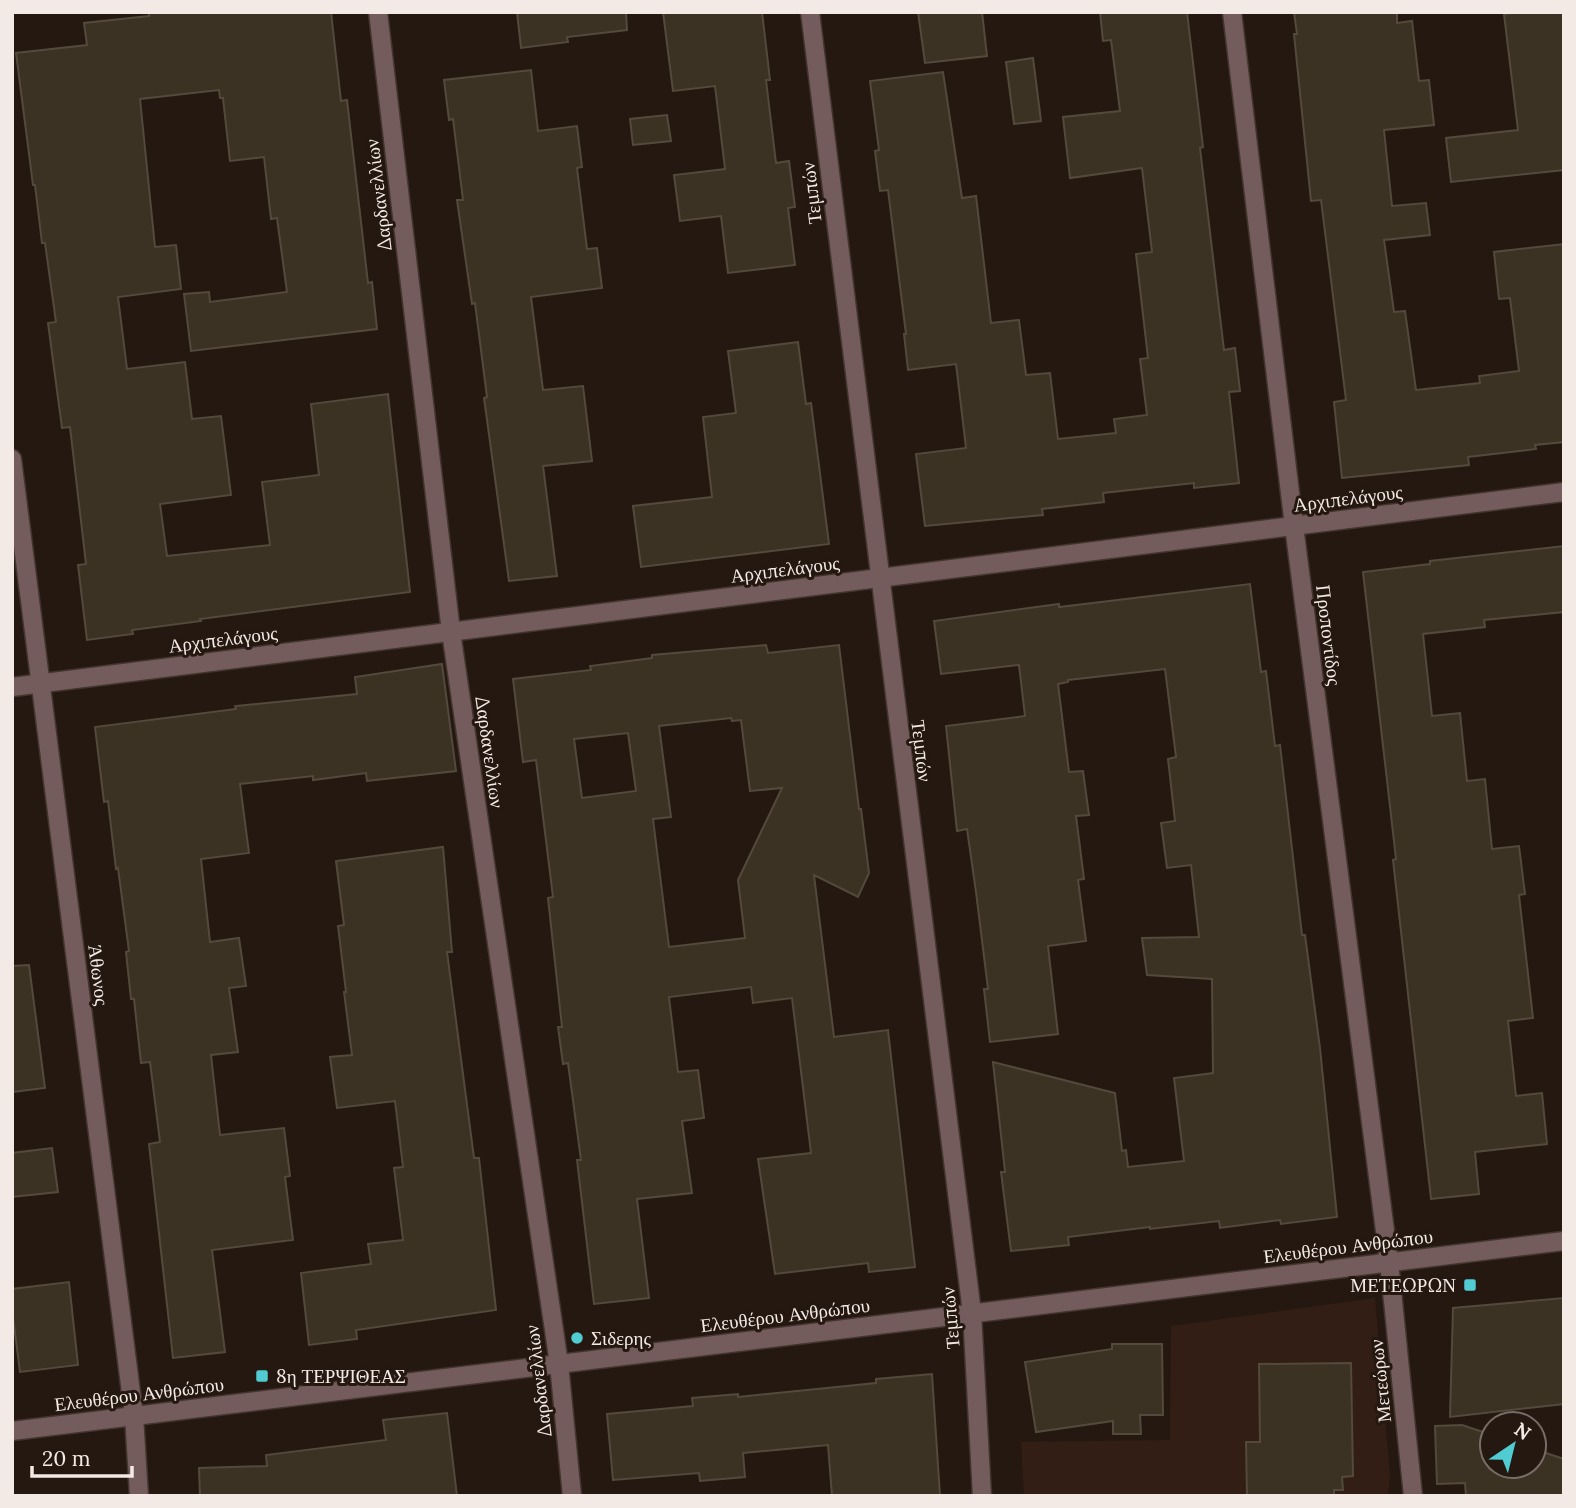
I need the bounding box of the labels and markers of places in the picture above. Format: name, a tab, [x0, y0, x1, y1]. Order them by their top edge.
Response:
place label: ΜΕΤΕΩΡΩΝ	[1350, 1273, 1456, 1297]
marker: ΜΕΤΕΩΡΩΝ	[1462, 1277, 1478, 1293]
place label: Σιδερης	[591, 1326, 652, 1350]
marker: Σιδερης	[569, 1330, 585, 1346]
place label: 8η ΤΕΡΨΙΘΕΑΣ	[276, 1364, 406, 1388]
marker: 8η ΤΕΡΨΙΘΕΑΣ	[254, 1368, 270, 1384]

